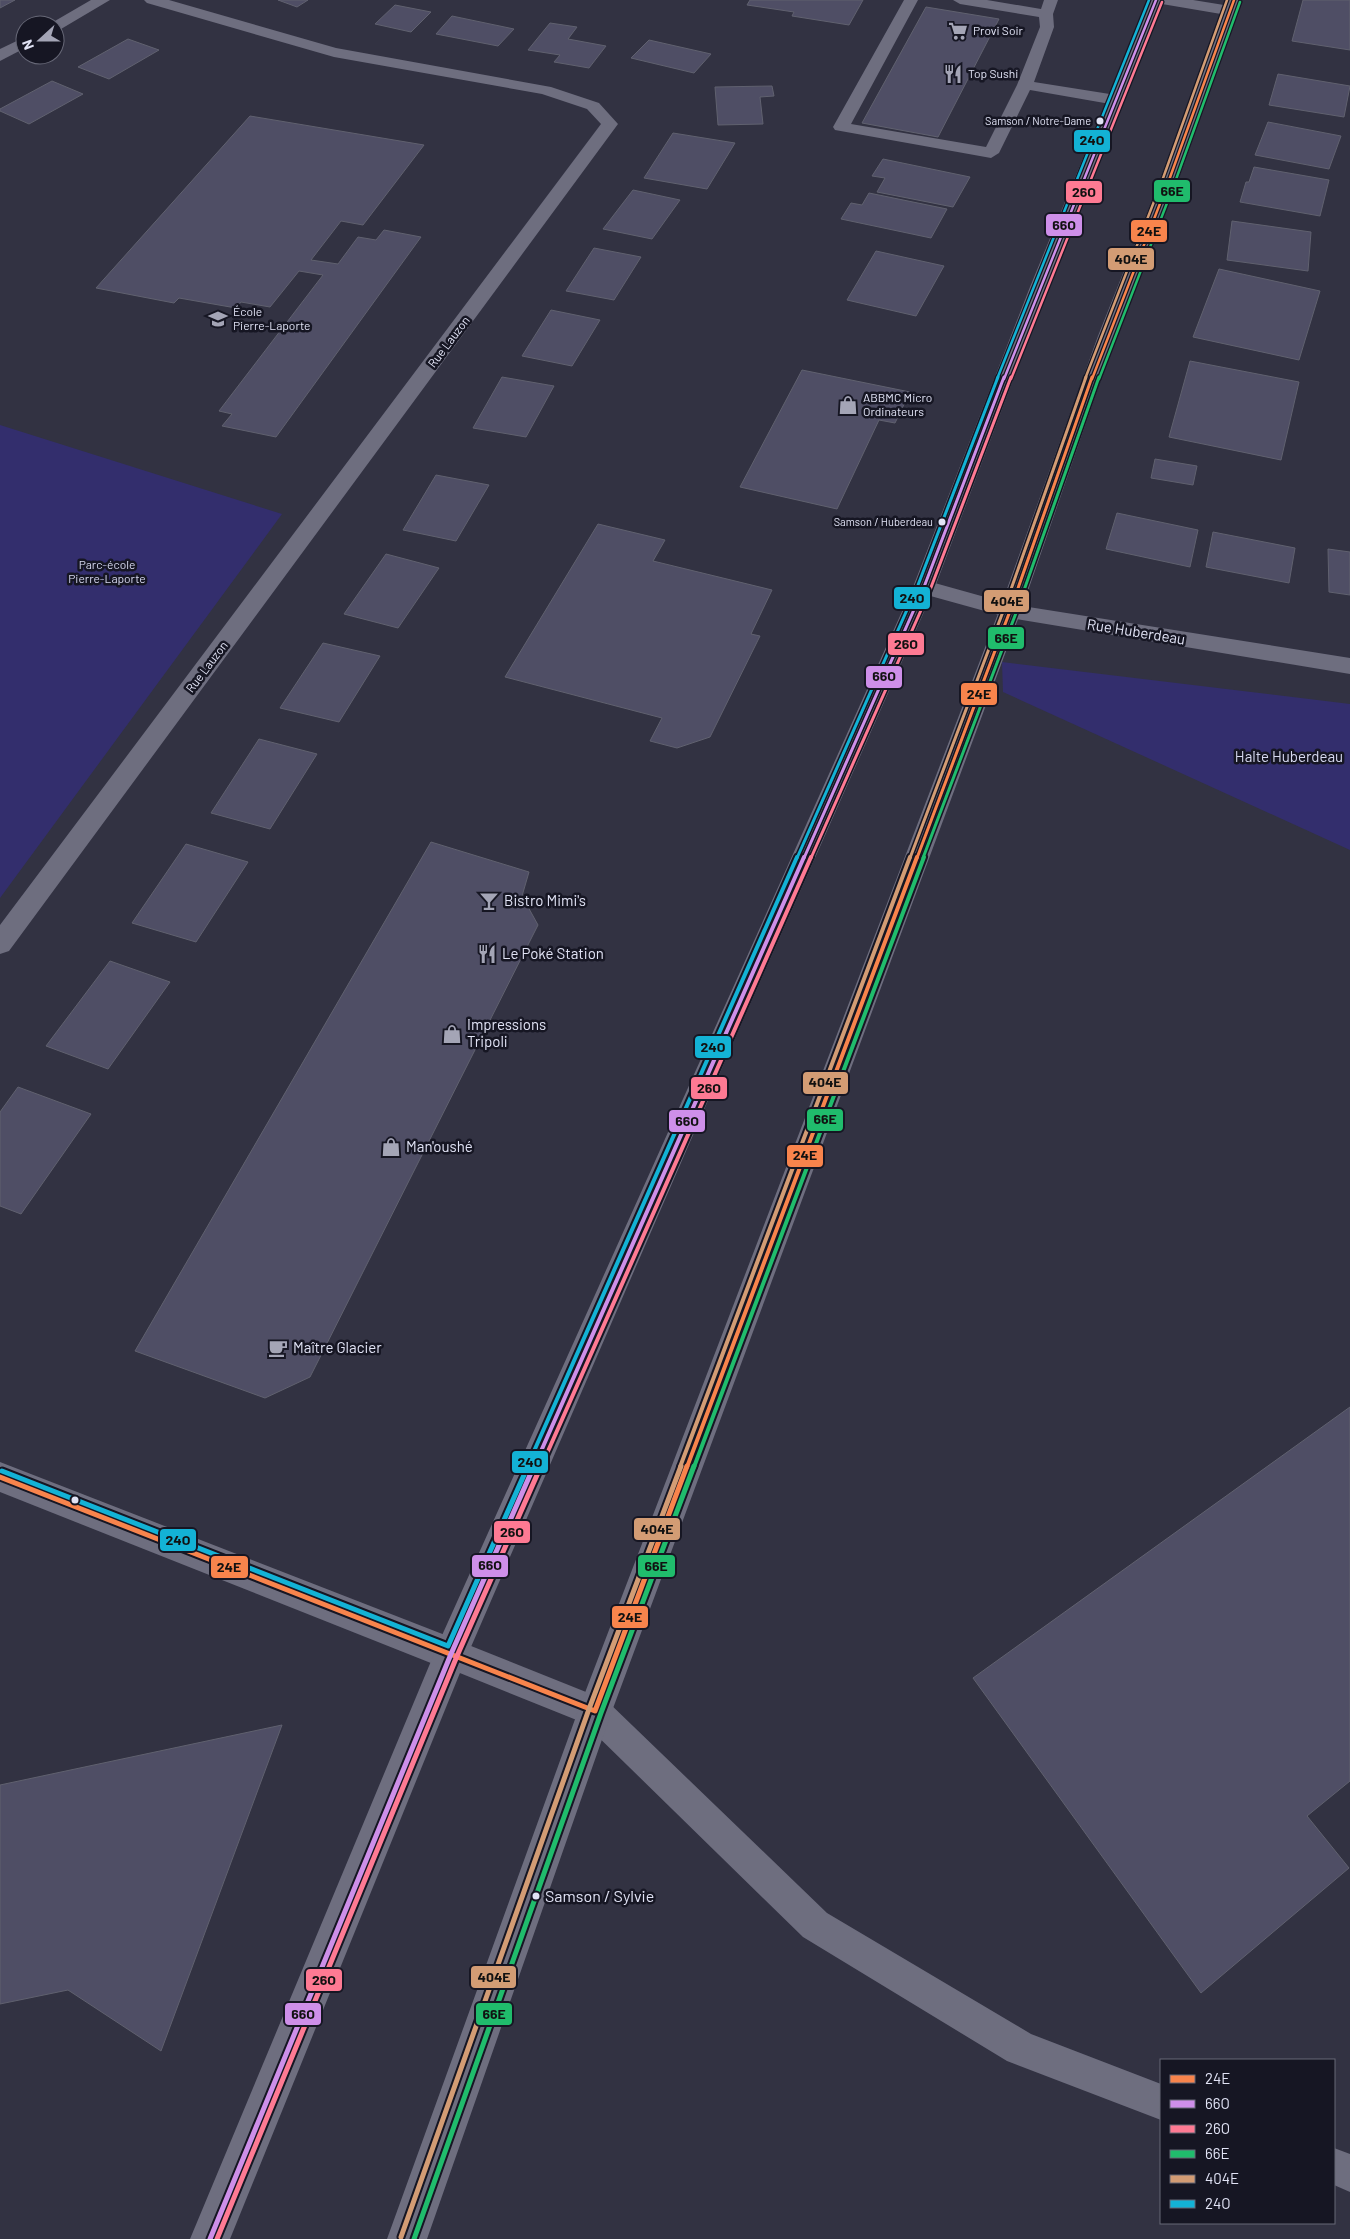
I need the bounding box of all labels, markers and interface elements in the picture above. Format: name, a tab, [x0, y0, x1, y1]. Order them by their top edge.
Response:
north arrow	[15, 15, 65, 65]
supermarket icon: Provi Soir	[947, 20, 969, 42]
place label: Provi Soir	[973, 23, 1023, 37]
text: N	[18, 37, 37, 52]
restaurant icon: Top Sushi	[942, 63, 964, 85]
place label: Top Sushi	[968, 66, 1018, 80]
place label: Samson / Notre-Dame	[985, 114, 1091, 127]
marker: Samson / Notre-Dame	[1095, 116, 1105, 126]
line badge: 24O	[1073, 129, 1111, 153]
text: 24O	[1079, 131, 1105, 148]
line badge: 66E	[1153, 179, 1191, 203]
line badge: 26O	[1065, 180, 1103, 204]
text: 66E	[1160, 182, 1184, 199]
text: 26O	[1072, 183, 1096, 200]
line badge: 66O	[1045, 213, 1083, 237]
text: 66O	[1052, 216, 1076, 233]
line badge: 24E	[1130, 219, 1168, 243]
text: 24E	[1137, 222, 1161, 239]
line badge: 404E	[1107, 247, 1155, 271]
text: 404E	[1114, 250, 1148, 267]
place label: École Pierre-Laporte	[233, 304, 311, 332]
school or university icon: École Pierre-Laporte	[207, 308, 229, 330]
street label: Rue Lauzon	[424, 313, 472, 370]
place label: ABBMC Micro Ordinateurs	[863, 390, 932, 418]
shop icon: ABBMC Micro Ordinateurs	[837, 394, 859, 416]
place label: Samson / Huberdeau	[834, 515, 933, 528]
marker: Samson / Huberdeau	[937, 517, 947, 527]
park label: Parc-école Pierre-Laporte	[68, 557, 146, 585]
line badge: 24O	[893, 586, 931, 610]
text: 24O	[899, 589, 925, 606]
line badge: 404E	[983, 589, 1030, 613]
text: 404E	[990, 592, 1024, 609]
street label: Rue Huberdeau	[1086, 614, 1187, 648]
line badge: 66E	[987, 626, 1025, 650]
text: 66E	[994, 629, 1018, 646]
line badge: 26O	[887, 632, 925, 656]
text: 26O	[894, 635, 918, 652]
street label: Rue Lauzon	[182, 638, 230, 695]
line badge: 66O	[865, 665, 903, 689]
text: 66O	[872, 667, 896, 684]
line badge: 24E	[960, 682, 998, 706]
text: 24E	[967, 685, 991, 702]
park label: Halte Huberdeau	[1235, 747, 1343, 765]
bar icon: Bistro Mimi's	[478, 890, 500, 912]
place label: Bistro Mimi's	[504, 891, 586, 909]
restaurant icon: Le Poké Station	[476, 943, 498, 965]
place label: Le Poké Station	[502, 944, 604, 962]
place label: Impressions Tripoli	[467, 1015, 546, 1050]
shop icon: Impressions Tripoli	[441, 1023, 463, 1045]
line badge: 24O	[694, 1035, 732, 1059]
text: 24O	[700, 1038, 726, 1055]
line badge: 404E	[802, 1071, 849, 1095]
text: 404E	[808, 1073, 842, 1090]
line badge: 26O	[690, 1076, 728, 1100]
text: 26O	[697, 1079, 721, 1096]
line badge: 66E	[806, 1108, 844, 1132]
line badge: 66O	[668, 1109, 706, 1133]
text: 66E	[813, 1110, 837, 1127]
text: 66O	[675, 1112, 699, 1129]
shop icon: Man'oushé	[380, 1136, 402, 1158]
place label: Man'oushé	[406, 1137, 473, 1155]
line badge: 24E	[786, 1144, 824, 1168]
text: 24E	[793, 1146, 817, 1163]
cafe icon: Maître Glacier	[267, 1337, 289, 1359]
place label: Maître Glacier	[293, 1338, 382, 1356]
line badge: 24O	[511, 1450, 549, 1474]
text: 24O	[517, 1453, 543, 1470]
unlabelled marker	[70, 1495, 80, 1505]
line badge: 404E	[633, 1517, 681, 1541]
line badge: 26O	[493, 1520, 531, 1544]
text: 404E	[640, 1520, 674, 1537]
text: 26O	[500, 1523, 524, 1540]
line badge: 24O	[159, 1528, 197, 1552]
text: 24O	[165, 1531, 191, 1548]
line badge: 66O	[471, 1554, 509, 1578]
line badge: 66E	[637, 1554, 676, 1578]
line badge: 24E	[210, 1555, 249, 1579]
text: 66O	[478, 1556, 502, 1573]
text: 66E	[644, 1557, 668, 1574]
text: 24E	[217, 1558, 241, 1575]
line badge: 24E	[611, 1605, 649, 1629]
text: 24E	[618, 1608, 642, 1625]
place label: Samson / Sylvie	[545, 1886, 654, 1905]
marker: Samson / Sylvie	[531, 1891, 541, 1901]
line badge: 404E	[470, 1965, 517, 1989]
line badge: 26O	[305, 1968, 343, 1992]
text: 404E	[477, 1968, 511, 1985]
text: 26O	[312, 1971, 336, 1988]
line badge: 66O	[284, 2002, 322, 2026]
line badge: 66E	[475, 2002, 513, 2026]
text: 66O	[291, 2005, 315, 2022]
text: 66E	[482, 2005, 506, 2022]
legend	[1160, 2059, 1335, 2224]
text: 24E	[1205, 2069, 1230, 2087]
text: 66O	[1205, 2094, 1230, 2112]
text: 26O	[1205, 2119, 1230, 2137]
text: 66E	[1205, 2144, 1230, 2162]
text: 404E	[1205, 2169, 1239, 2187]
text: 24O	[1205, 2194, 1231, 2212]

